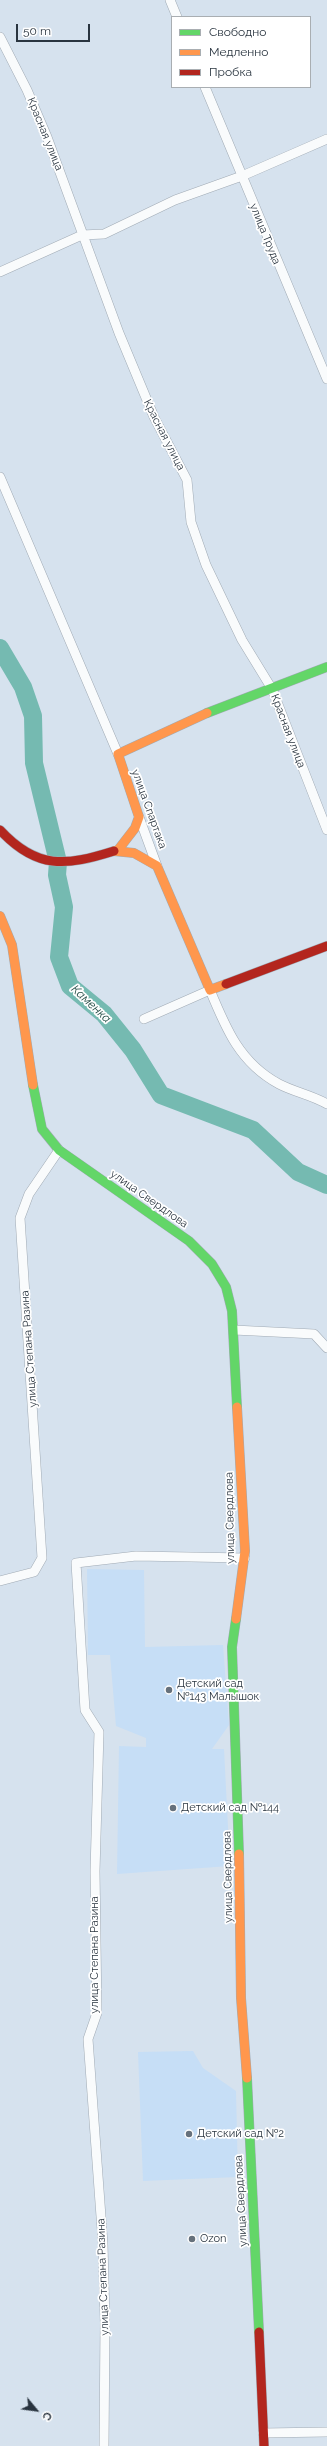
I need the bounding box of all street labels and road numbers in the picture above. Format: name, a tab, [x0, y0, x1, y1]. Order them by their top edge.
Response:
street label: Красная улица	[24, 95, 66, 173]
street label: улица Труда	[247, 202, 283, 266]
street label: Красная улица	[140, 397, 188, 473]
street label: Красная улица	[268, 692, 308, 770]
street label: улица Спартака	[129, 768, 169, 850]
street label: улица Свердлова	[108, 1167, 190, 1231]
street label: улица Степана Разина	[18, 1290, 40, 1408]
street label: улица Свердлова	[223, 1472, 237, 1564]
street label: улица Свердлова	[221, 1831, 235, 1923]
street label: улица Степана Разина	[88, 1896, 102, 2014]
street label: улица Свердлова	[232, 2155, 250, 2247]
street label: улица Степана Разина	[94, 2218, 112, 2336]

